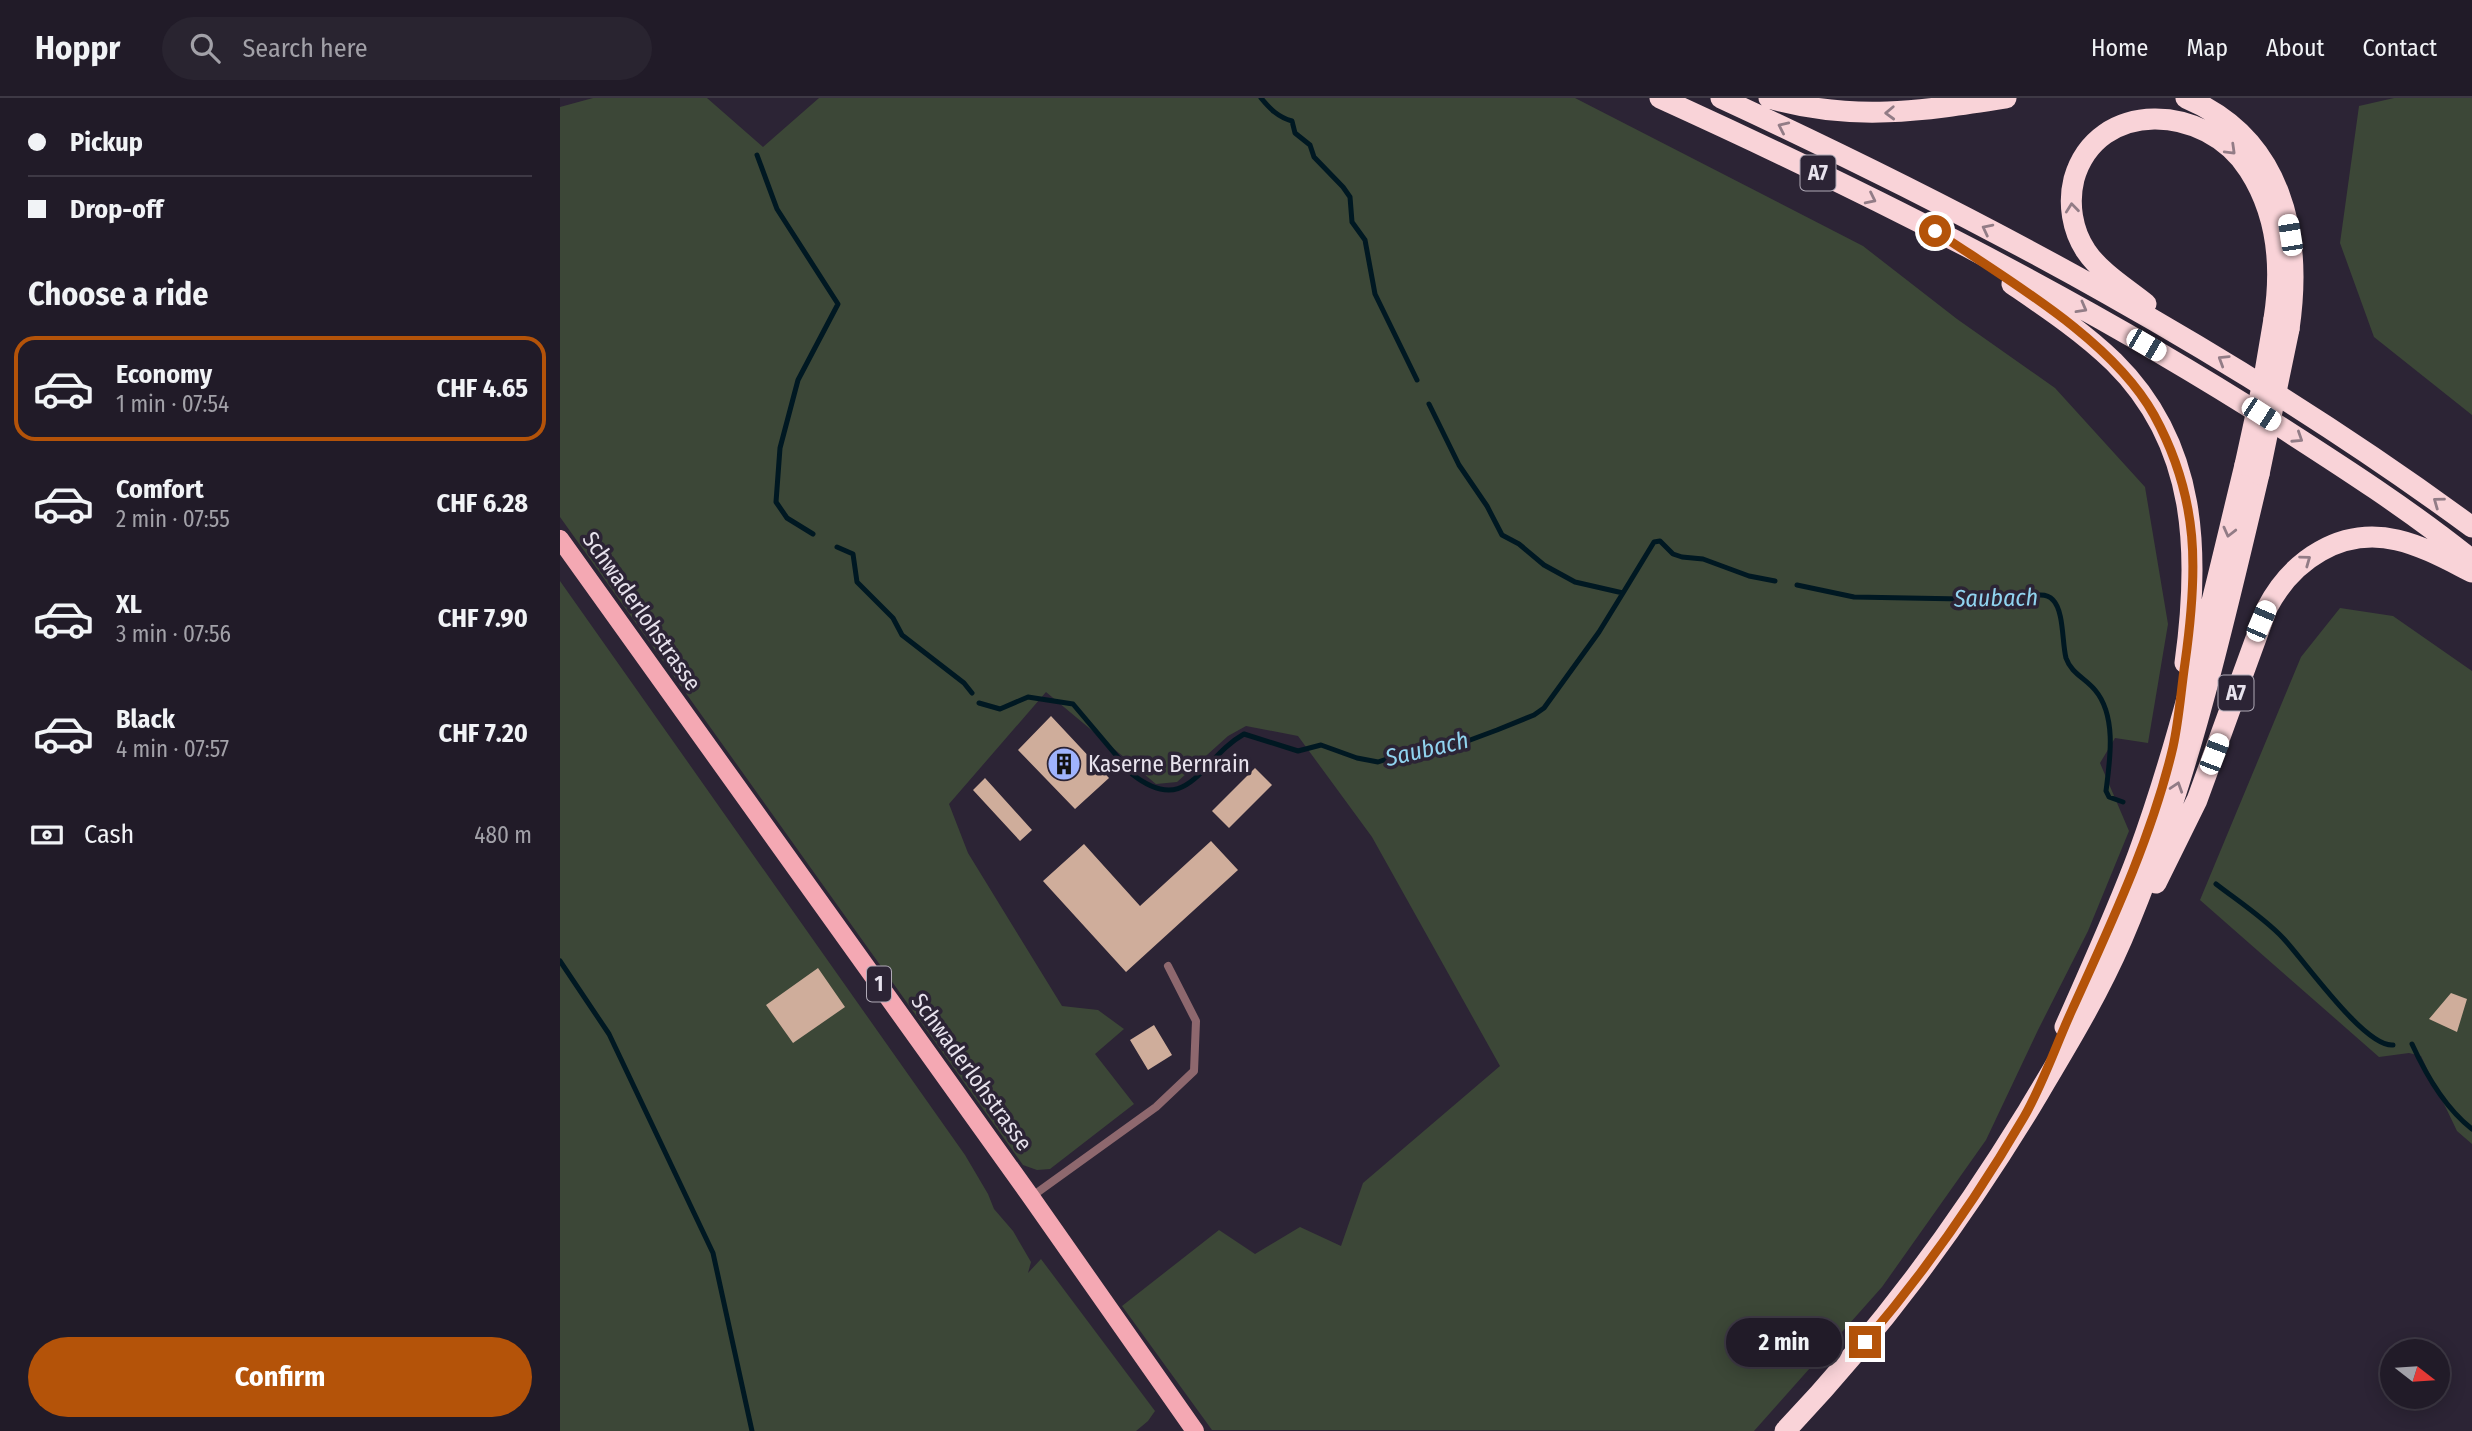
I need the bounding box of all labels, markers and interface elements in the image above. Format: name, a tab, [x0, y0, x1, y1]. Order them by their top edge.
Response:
search box	[162, 17, 652, 80]
text: Hoppr	[35, 28, 120, 68]
icon: search	[186, 29, 224, 67]
text: Search here	[242, 33, 368, 64]
text: Home	[2091, 34, 2148, 62]
text: Map	[2186, 34, 2228, 62]
text: About	[2266, 34, 2324, 62]
text: Contact	[2362, 34, 2437, 62]
one-way arrow	[1884, 105, 1895, 120]
one-way arrow	[1778, 121, 1790, 135]
text: Pickup	[70, 127, 143, 158]
one-way arrow	[2223, 141, 2236, 154]
road number: A7	[1800, 155, 1836, 190]
one-way arrow	[1864, 191, 1876, 205]
text: Drop-off	[70, 194, 163, 225]
one-way arrow	[2065, 202, 2080, 213]
car	[2277, 213, 2304, 257]
route start	[1919, 215, 1951, 247]
one-way arrow	[1982, 223, 1994, 237]
text: Choose a ride	[28, 275, 209, 313]
one-way arrow	[2075, 300, 2088, 313]
car	[2123, 325, 2170, 365]
one-way arrow	[2217, 356, 2230, 369]
icon: car	[32, 357, 95, 420]
text: Economy	[116, 359, 212, 390]
text: CHF 4.65	[437, 373, 528, 404]
text: 1 min · 07:54	[116, 390, 229, 418]
car	[2238, 394, 2285, 434]
one-way arrow	[2291, 430, 2304, 443]
icon: car	[32, 472, 95, 535]
text: Comfort	[116, 474, 204, 505]
text: CHF 6.28	[437, 488, 528, 519]
one-way arrow	[2433, 498, 2446, 510]
text: 2 min · 07:55	[116, 505, 230, 533]
street label: Schwaderlohstrasse	[577, 526, 707, 696]
one-way arrow	[2223, 526, 2237, 538]
one-way arrow	[2298, 556, 2311, 568]
water label: Saubach	[1952, 583, 2039, 613]
icon: car	[32, 587, 95, 650]
text: XL	[116, 589, 142, 620]
car	[2244, 598, 2279, 644]
text: CHF 7.90	[438, 603, 528, 634]
text: 3 min · 07:56	[116, 620, 231, 648]
road number: A7	[2218, 676, 2254, 710]
icon: car	[32, 702, 95, 765]
text: Black	[116, 704, 175, 735]
text: CHF 7.20	[439, 718, 528, 749]
water label: Saubach	[1382, 726, 1471, 772]
car	[2197, 731, 2232, 777]
text: 4 min · 07:57	[116, 735, 229, 763]
building icon: Kaserne Bernrain	[1045, 745, 1083, 783]
place label: Kaserne Bernrain	[1088, 750, 1250, 778]
one-way arrow	[2169, 782, 2183, 794]
icon: cash	[28, 816, 66, 854]
text: Cash	[84, 819, 134, 850]
text: 480 m	[474, 821, 532, 849]
road number: 1	[867, 966, 891, 1001]
street label: Schwaderlohstrasse	[905, 988, 1039, 1156]
callout: 2 min	[1725, 1318, 1840, 1366]
route end	[1849, 1326, 1881, 1358]
text: 2 min	[1759, 1328, 1810, 1356]
button: Confirm	[28, 1337, 532, 1417]
north arrow	[2380, 1339, 2450, 1409]
map controls	[2380, 1339, 2450, 1409]

